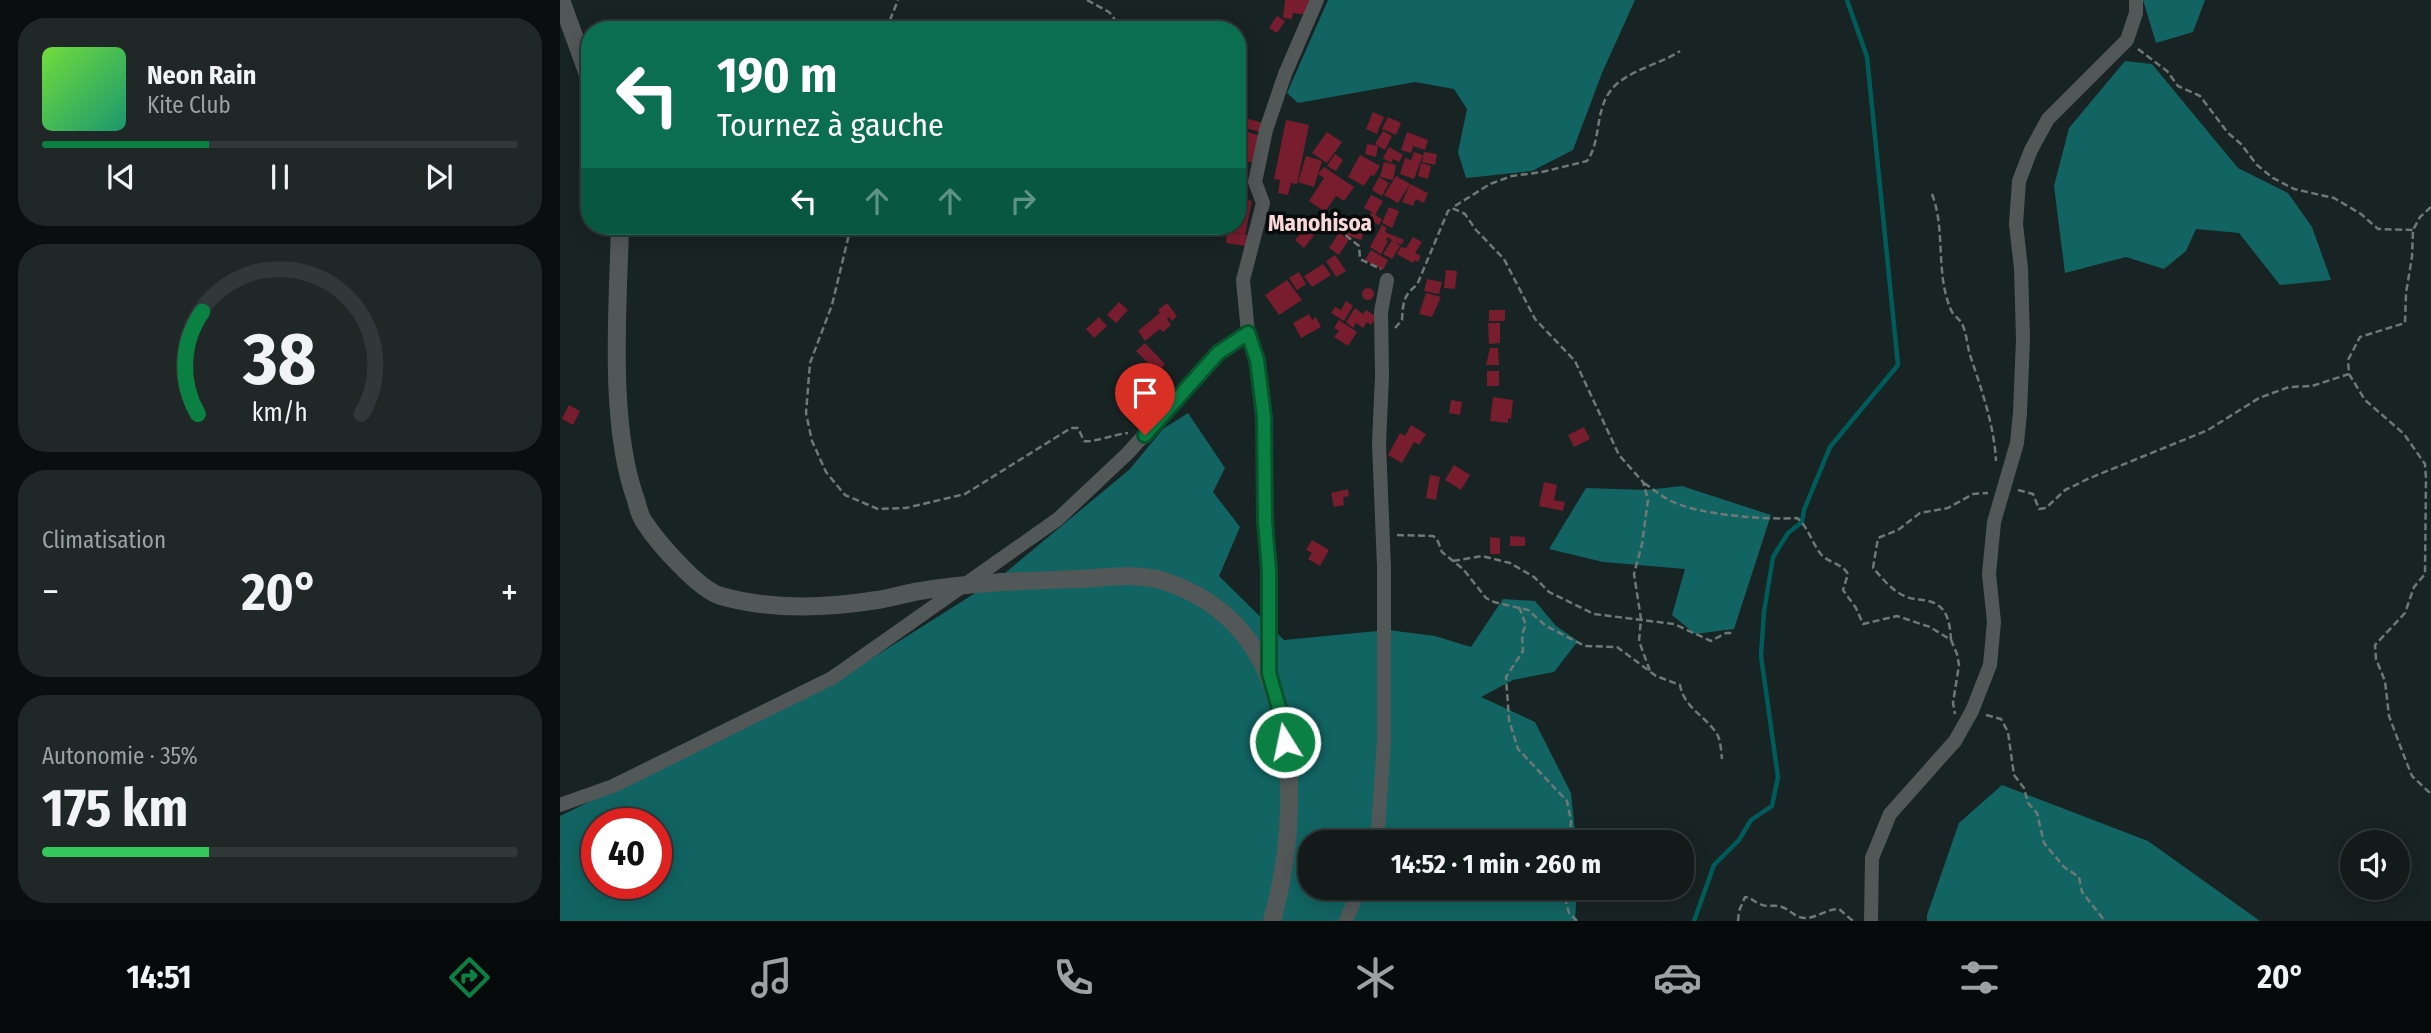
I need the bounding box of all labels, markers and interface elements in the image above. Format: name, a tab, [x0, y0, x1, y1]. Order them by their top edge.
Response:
text: 190 m	[717, 46, 837, 105]
icon: left	[602, 49, 693, 140]
text: Neon Rain	[147, 60, 256, 91]
text: Kite Club	[147, 91, 231, 119]
text: Tournez à gauche	[717, 106, 944, 144]
icon: previous	[102, 158, 140, 196]
icon: pause	[261, 158, 299, 196]
icon: next	[420, 158, 458, 196]
icon: left	[785, 182, 823, 220]
icon: ahead	[858, 182, 896, 220]
icon: ahead	[931, 182, 969, 220]
icon: right	[1004, 182, 1042, 220]
district label: Manohisoa	[1268, 209, 1372, 237]
text: 38	[243, 316, 316, 403]
pin	[1115, 363, 1175, 435]
icon: arrive	[1126, 374, 1164, 412]
text: km/h	[252, 397, 308, 427]
text: Climatisation	[42, 526, 166, 554]
text: 20°	[242, 561, 318, 624]
text: −	[42, 569, 59, 615]
text: +	[501, 569, 518, 615]
position arrow	[1248, 705, 1322, 779]
text: Autonomie · 35%	[42, 742, 198, 770]
text: 175 km	[42, 777, 188, 840]
speed limit sign: 40	[581, 808, 672, 899]
map controls	[2340, 830, 2410, 900]
button: sound	[2340, 830, 2410, 900]
text: 14:52 · 1 min · 260 m	[1391, 849, 1601, 880]
icon: directions	[445, 953, 494, 1002]
icon: music	[747, 953, 796, 1002]
icon: phone	[1049, 953, 1098, 1002]
icon: climate	[1351, 953, 1400, 1002]
icon: car	[1653, 953, 1702, 1002]
icon: filters	[1955, 953, 2004, 1002]
text: 14:51	[127, 958, 192, 996]
text: 20°	[2257, 958, 2304, 996]

